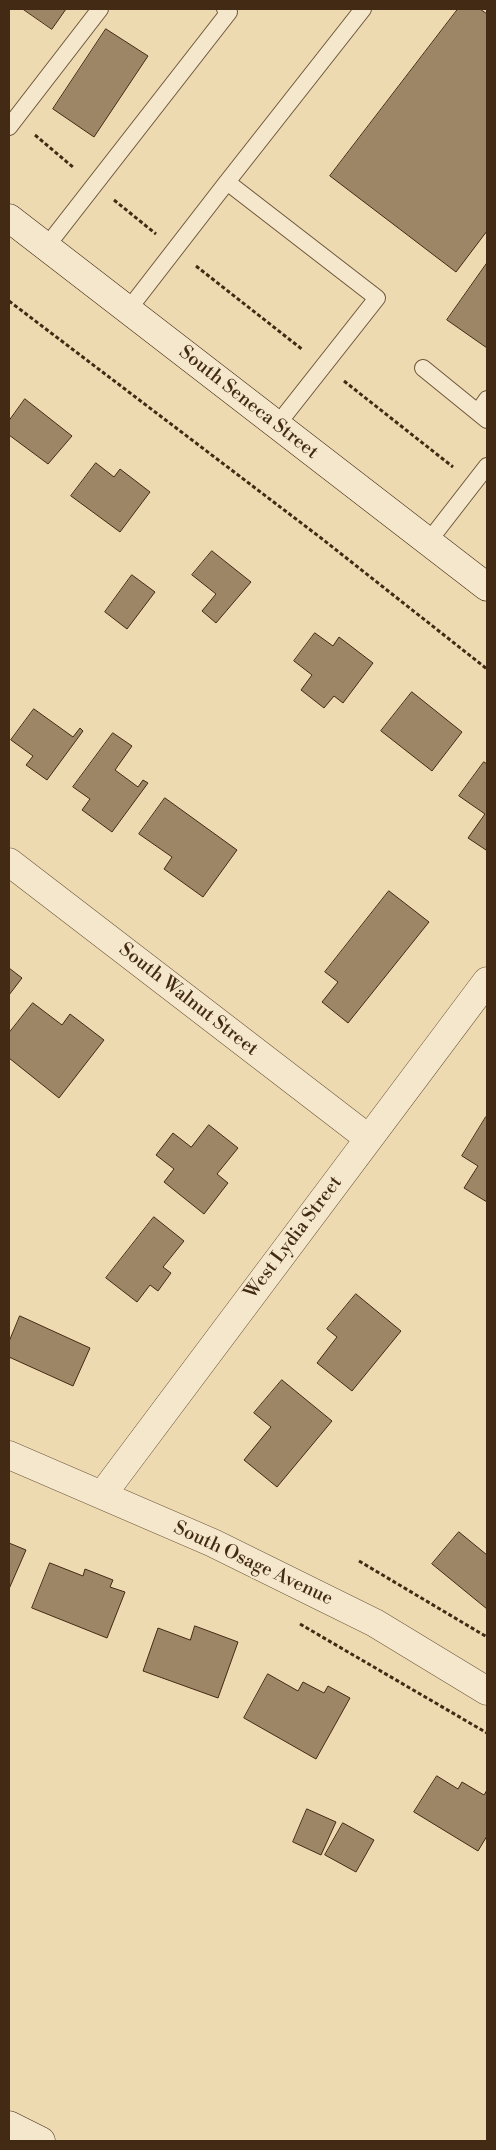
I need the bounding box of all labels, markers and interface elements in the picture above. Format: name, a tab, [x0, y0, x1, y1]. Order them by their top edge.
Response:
street label: South Seneca Street	[174, 341, 322, 465]
street label: South Walnut Street	[114, 939, 262, 1061]
street label: West Lydia Street	[240, 1172, 348, 1304]
street label: South Osage Avenue	[170, 1517, 336, 1611]

